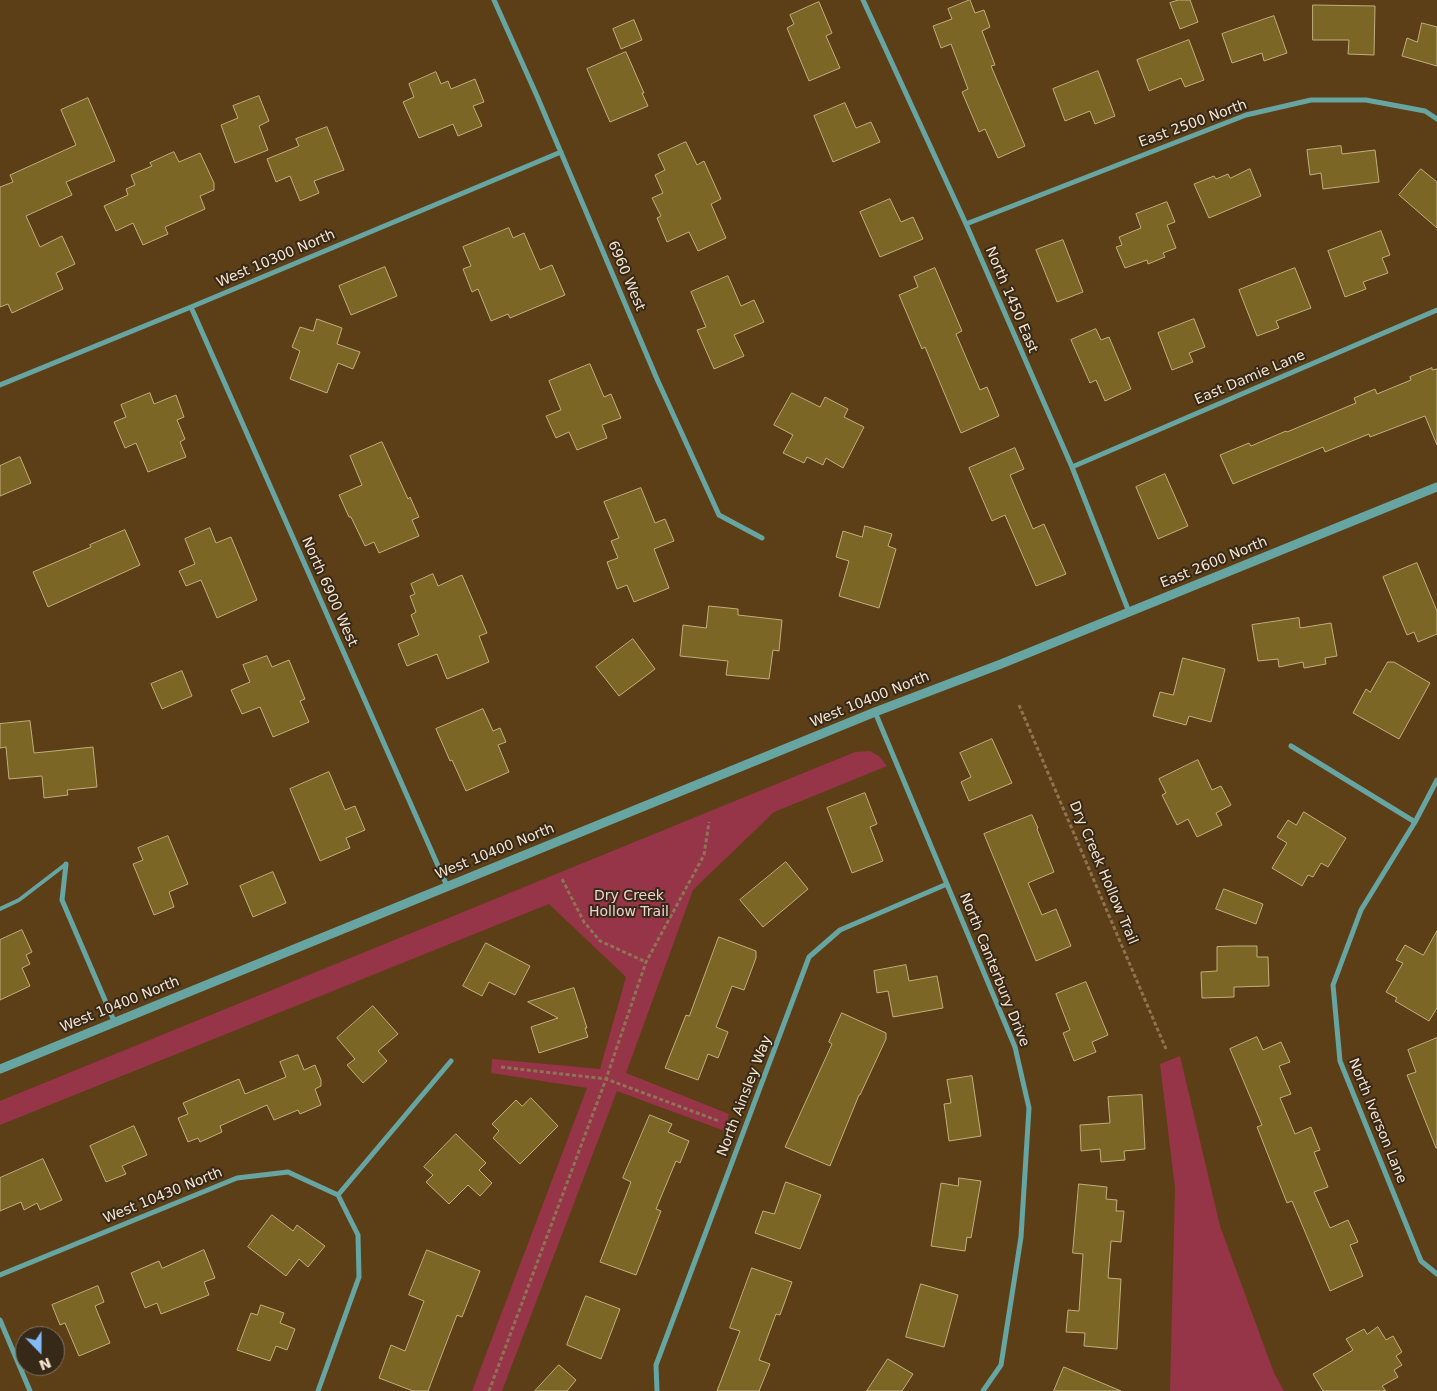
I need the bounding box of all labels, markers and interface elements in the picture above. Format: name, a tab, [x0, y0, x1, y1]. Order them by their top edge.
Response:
street label: East 2500 North	[1137, 97, 1249, 151]
street label: West 10300 North	[214, 226, 338, 292]
street label: 6960 West	[604, 238, 648, 314]
street label: North 1450 East	[981, 244, 1041, 356]
street label: East Damie Lane	[1192, 347, 1308, 409]
street label: East 2600 North	[1158, 534, 1270, 592]
street label: North 6900 West	[297, 535, 361, 649]
street label: West 10400 North	[808, 668, 932, 732]
street label: Dry Creek Hollow Trail	[1065, 799, 1141, 947]
street label: West 10400 North	[433, 820, 557, 884]
park label: Dry Creek Hollow Trail	[589, 888, 669, 920]
street label: North Canterbury Drive	[955, 891, 1033, 1049]
street label: West 10400 North	[58, 973, 182, 1037]
street label: North Ainsley Way	[714, 1033, 776, 1159]
street label: North Iverson Lane	[1344, 1056, 1410, 1186]
street label: West 10430 North	[101, 1164, 225, 1228]
north arrow	[15, 1326, 65, 1376]
text: N	[37, 1354, 54, 1374]

